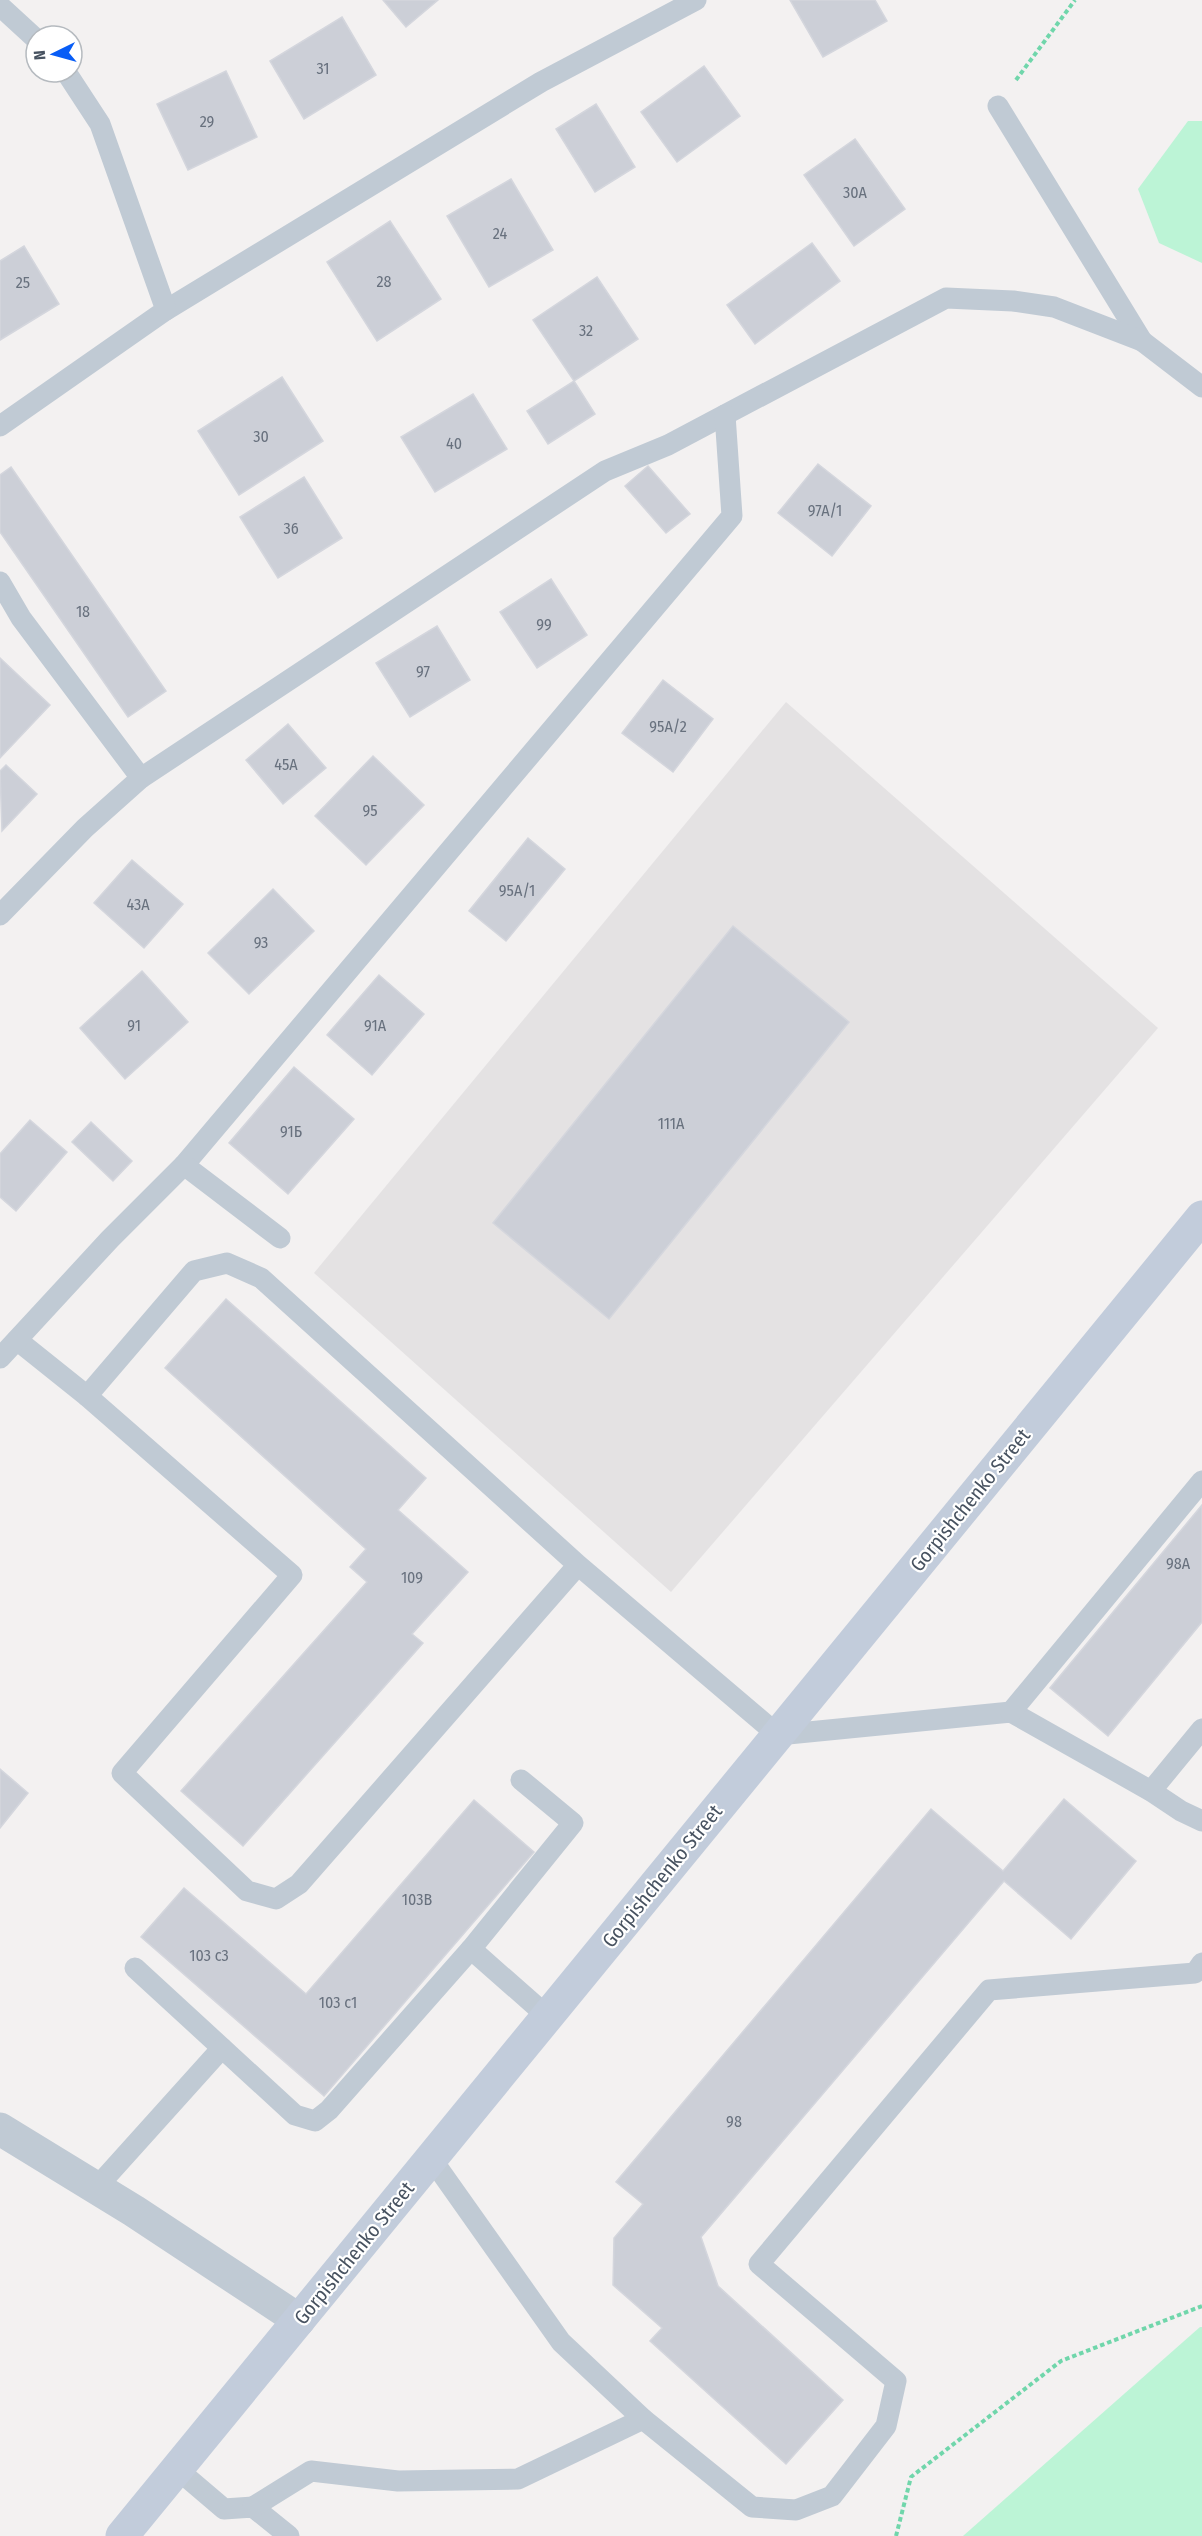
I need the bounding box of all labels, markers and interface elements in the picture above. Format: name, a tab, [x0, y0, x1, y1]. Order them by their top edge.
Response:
north arrow	[24, 24, 84, 84]
text: N	[30, 50, 49, 61]
house number: 31	[316, 59, 330, 78]
house number: 29	[200, 112, 215, 131]
house number: 30А	[843, 183, 868, 202]
house number: 24	[493, 224, 507, 243]
house number: 28	[376, 272, 392, 291]
house number: 25	[16, 273, 30, 292]
house number: 32	[579, 321, 593, 340]
house number: 30	[253, 427, 269, 446]
house number: 40	[446, 434, 462, 453]
house number: 97А/1	[808, 501, 842, 520]
house number: 36	[283, 519, 299, 538]
house number: 18	[76, 602, 90, 621]
house number: 99	[536, 615, 552, 634]
house number: 97	[416, 662, 431, 681]
house number: 95А/2	[649, 717, 687, 736]
house number: 45А	[274, 755, 298, 774]
house number: 95	[362, 801, 378, 820]
house number: 95А/1	[499, 881, 535, 900]
house number: 43А	[126, 895, 150, 914]
house number: 93	[254, 933, 268, 952]
house number: 91	[127, 1016, 141, 1035]
house number: 91А	[364, 1016, 387, 1035]
house number: 111А	[658, 1114, 685, 1133]
house number: 91Б	[280, 1122, 302, 1141]
street label: Gorpishchenko Street	[905, 1423, 1035, 1576]
house number: 98А	[1166, 1554, 1191, 1573]
house number: 109	[401, 1568, 423, 1587]
street label: Gorpishchenko Street	[597, 1799, 727, 1952]
house number: 103В	[402, 1890, 432, 1909]
house number: 103 с3	[189, 1946, 229, 1965]
house number: 103 с1	[319, 1993, 357, 2012]
house number: 98	[726, 2112, 742, 2131]
street label: Gorpishchenko Street	[289, 2176, 419, 2329]

